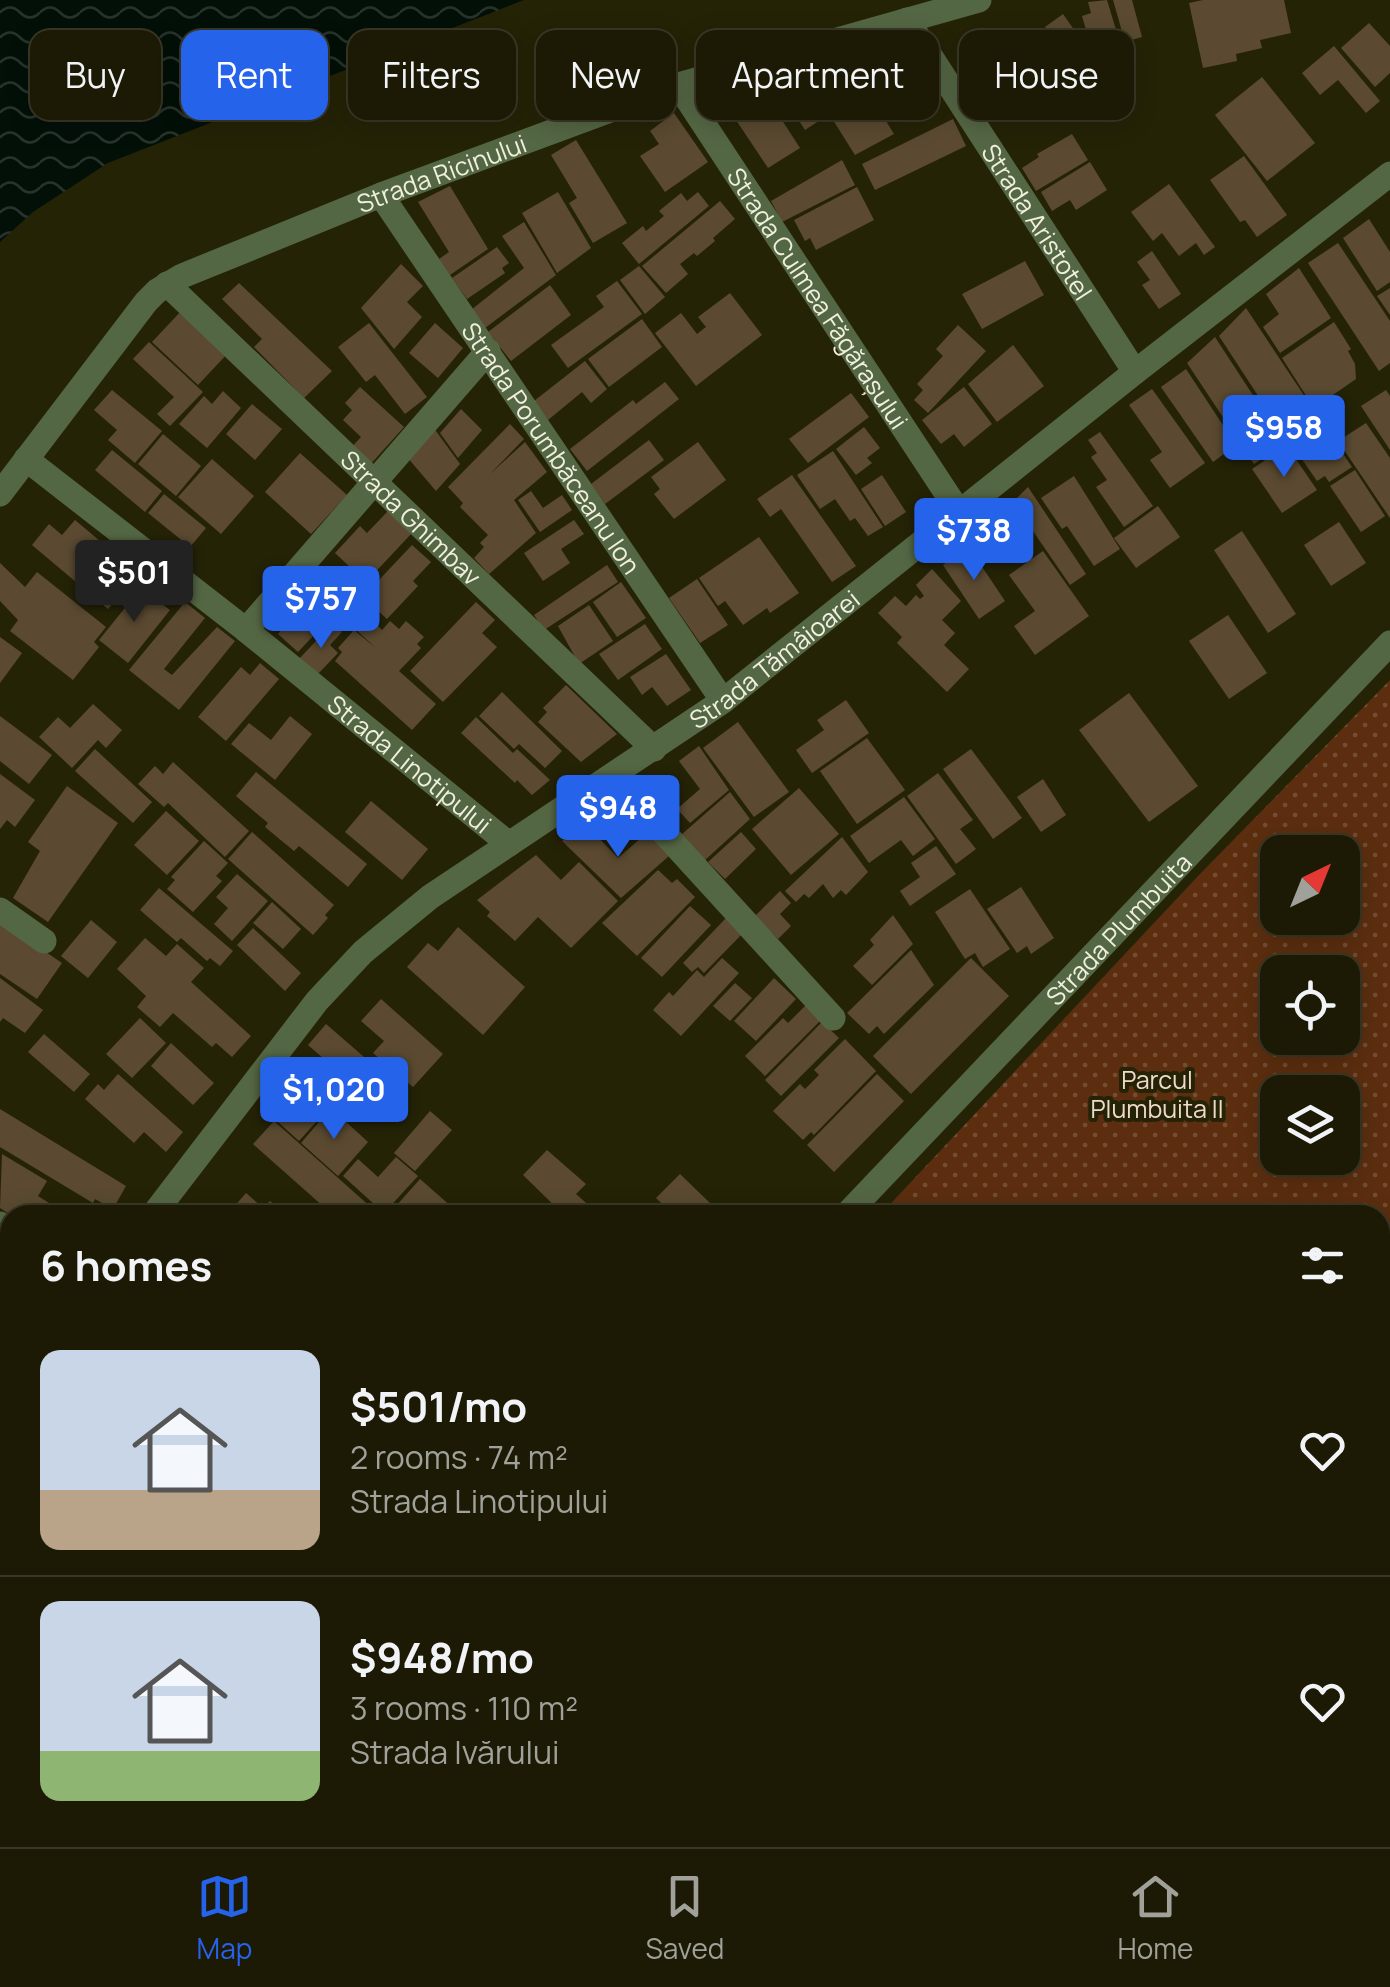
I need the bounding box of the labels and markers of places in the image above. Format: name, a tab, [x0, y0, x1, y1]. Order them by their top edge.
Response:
pin: $958	[1225, 395, 1343, 480]
pin: $738	[915, 498, 1033, 583]
pin: $501	[75, 540, 193, 625]
pin: $757	[262, 566, 380, 651]
pin: $948	[559, 775, 677, 860]
pin: $1,020	[253, 1057, 415, 1142]

